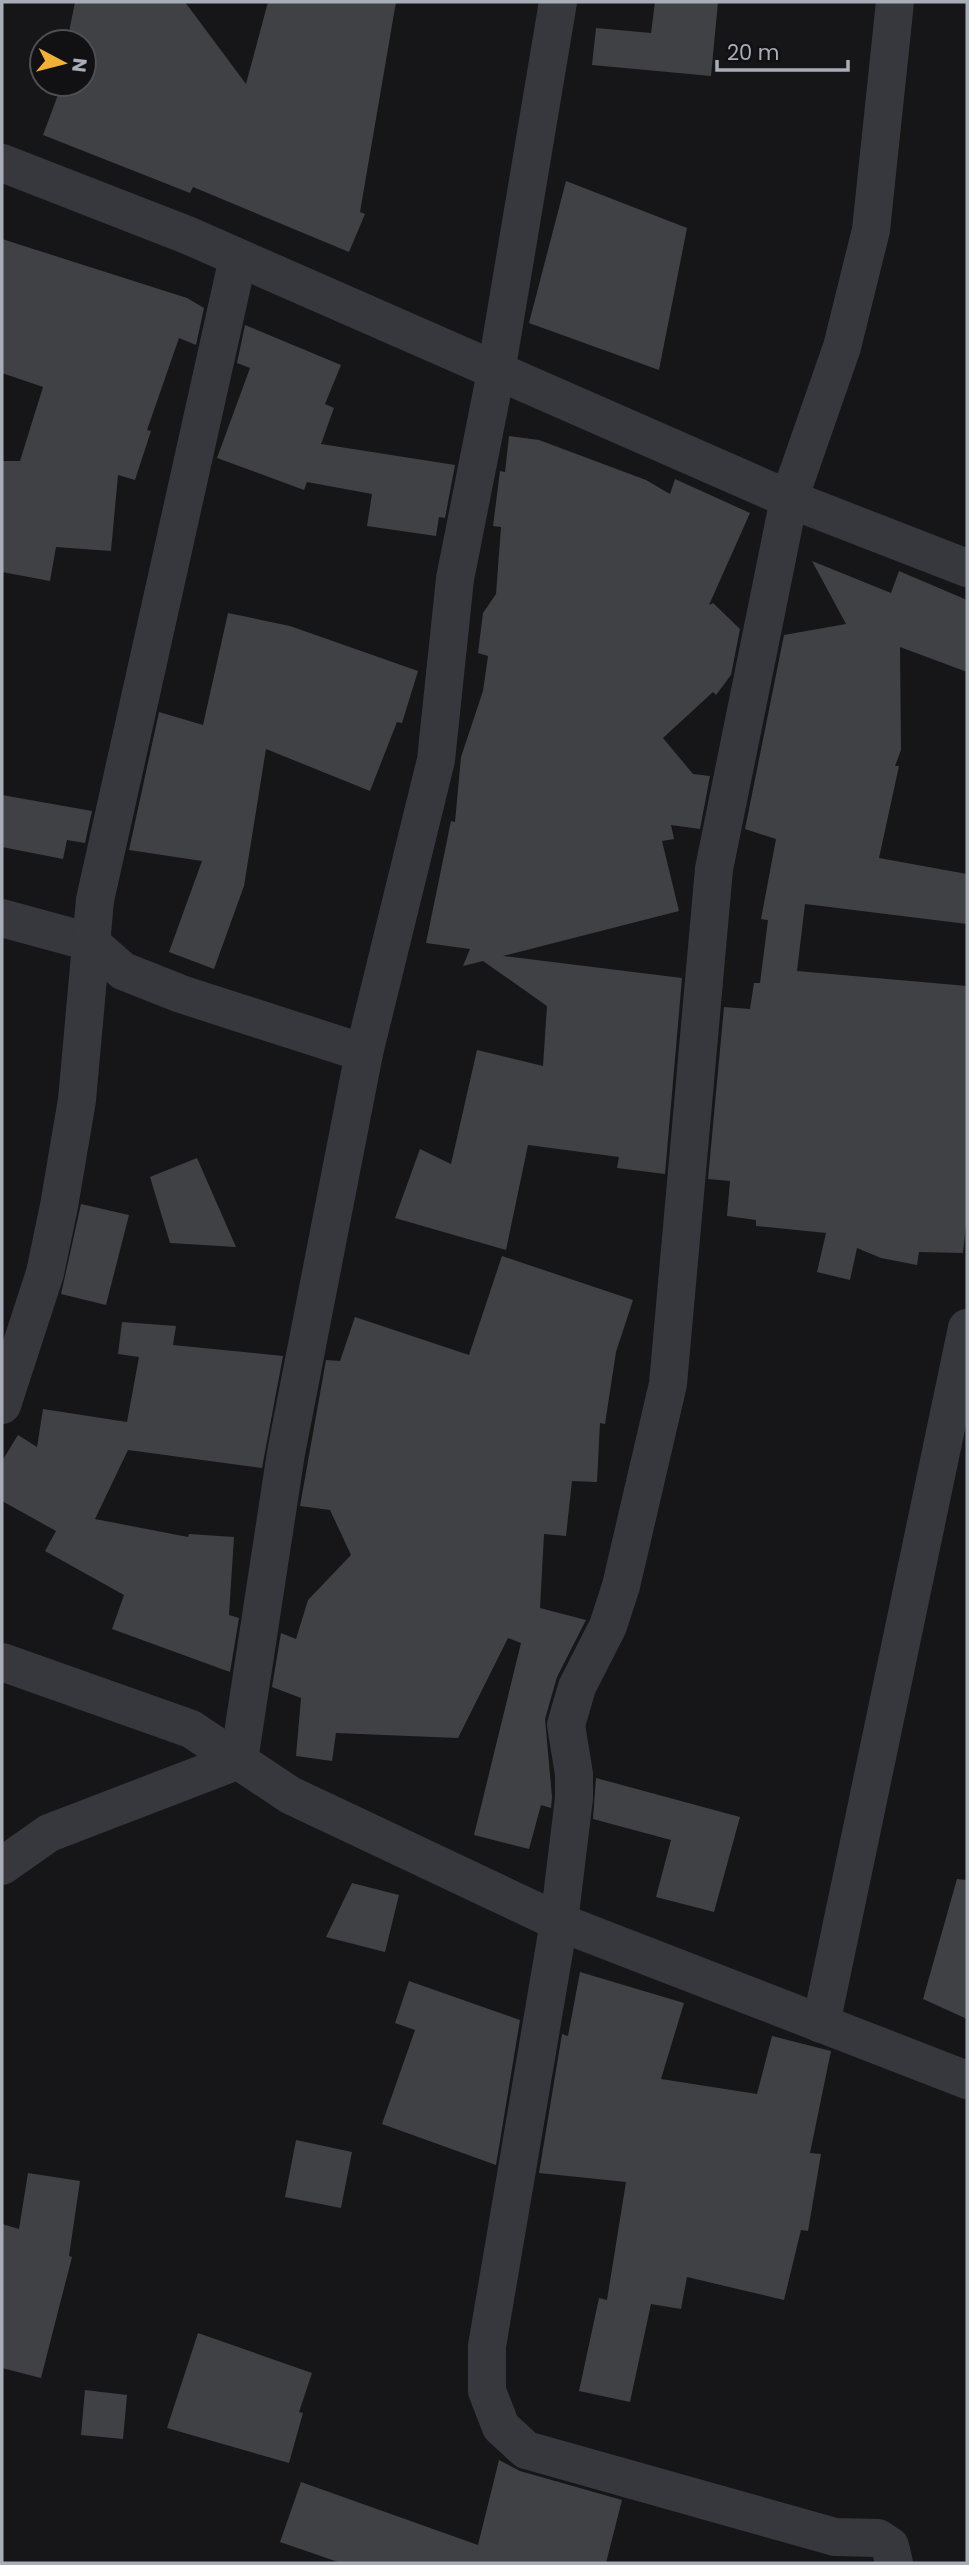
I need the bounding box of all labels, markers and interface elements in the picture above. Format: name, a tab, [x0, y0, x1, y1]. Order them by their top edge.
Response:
north arrow	[28, 28, 98, 98]
scale bar	[717, 28, 848, 72]
text: 20 m	[727, 38, 780, 67]
text: N	[65, 56, 94, 74]

